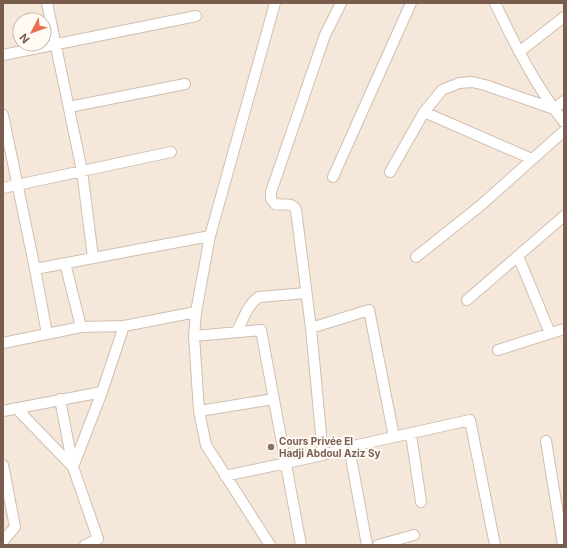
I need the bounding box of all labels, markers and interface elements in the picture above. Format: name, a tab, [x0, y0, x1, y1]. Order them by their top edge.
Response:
north arrow	[12, 12, 52, 52]
text: N	[16, 31, 32, 46]
place label: Cours Privée El Hadji Abdoul Aziz Sy	[279, 435, 380, 460]
marker: Cours Privée El Hadji Abdoul Aziz Sy	[266, 442, 276, 452]

